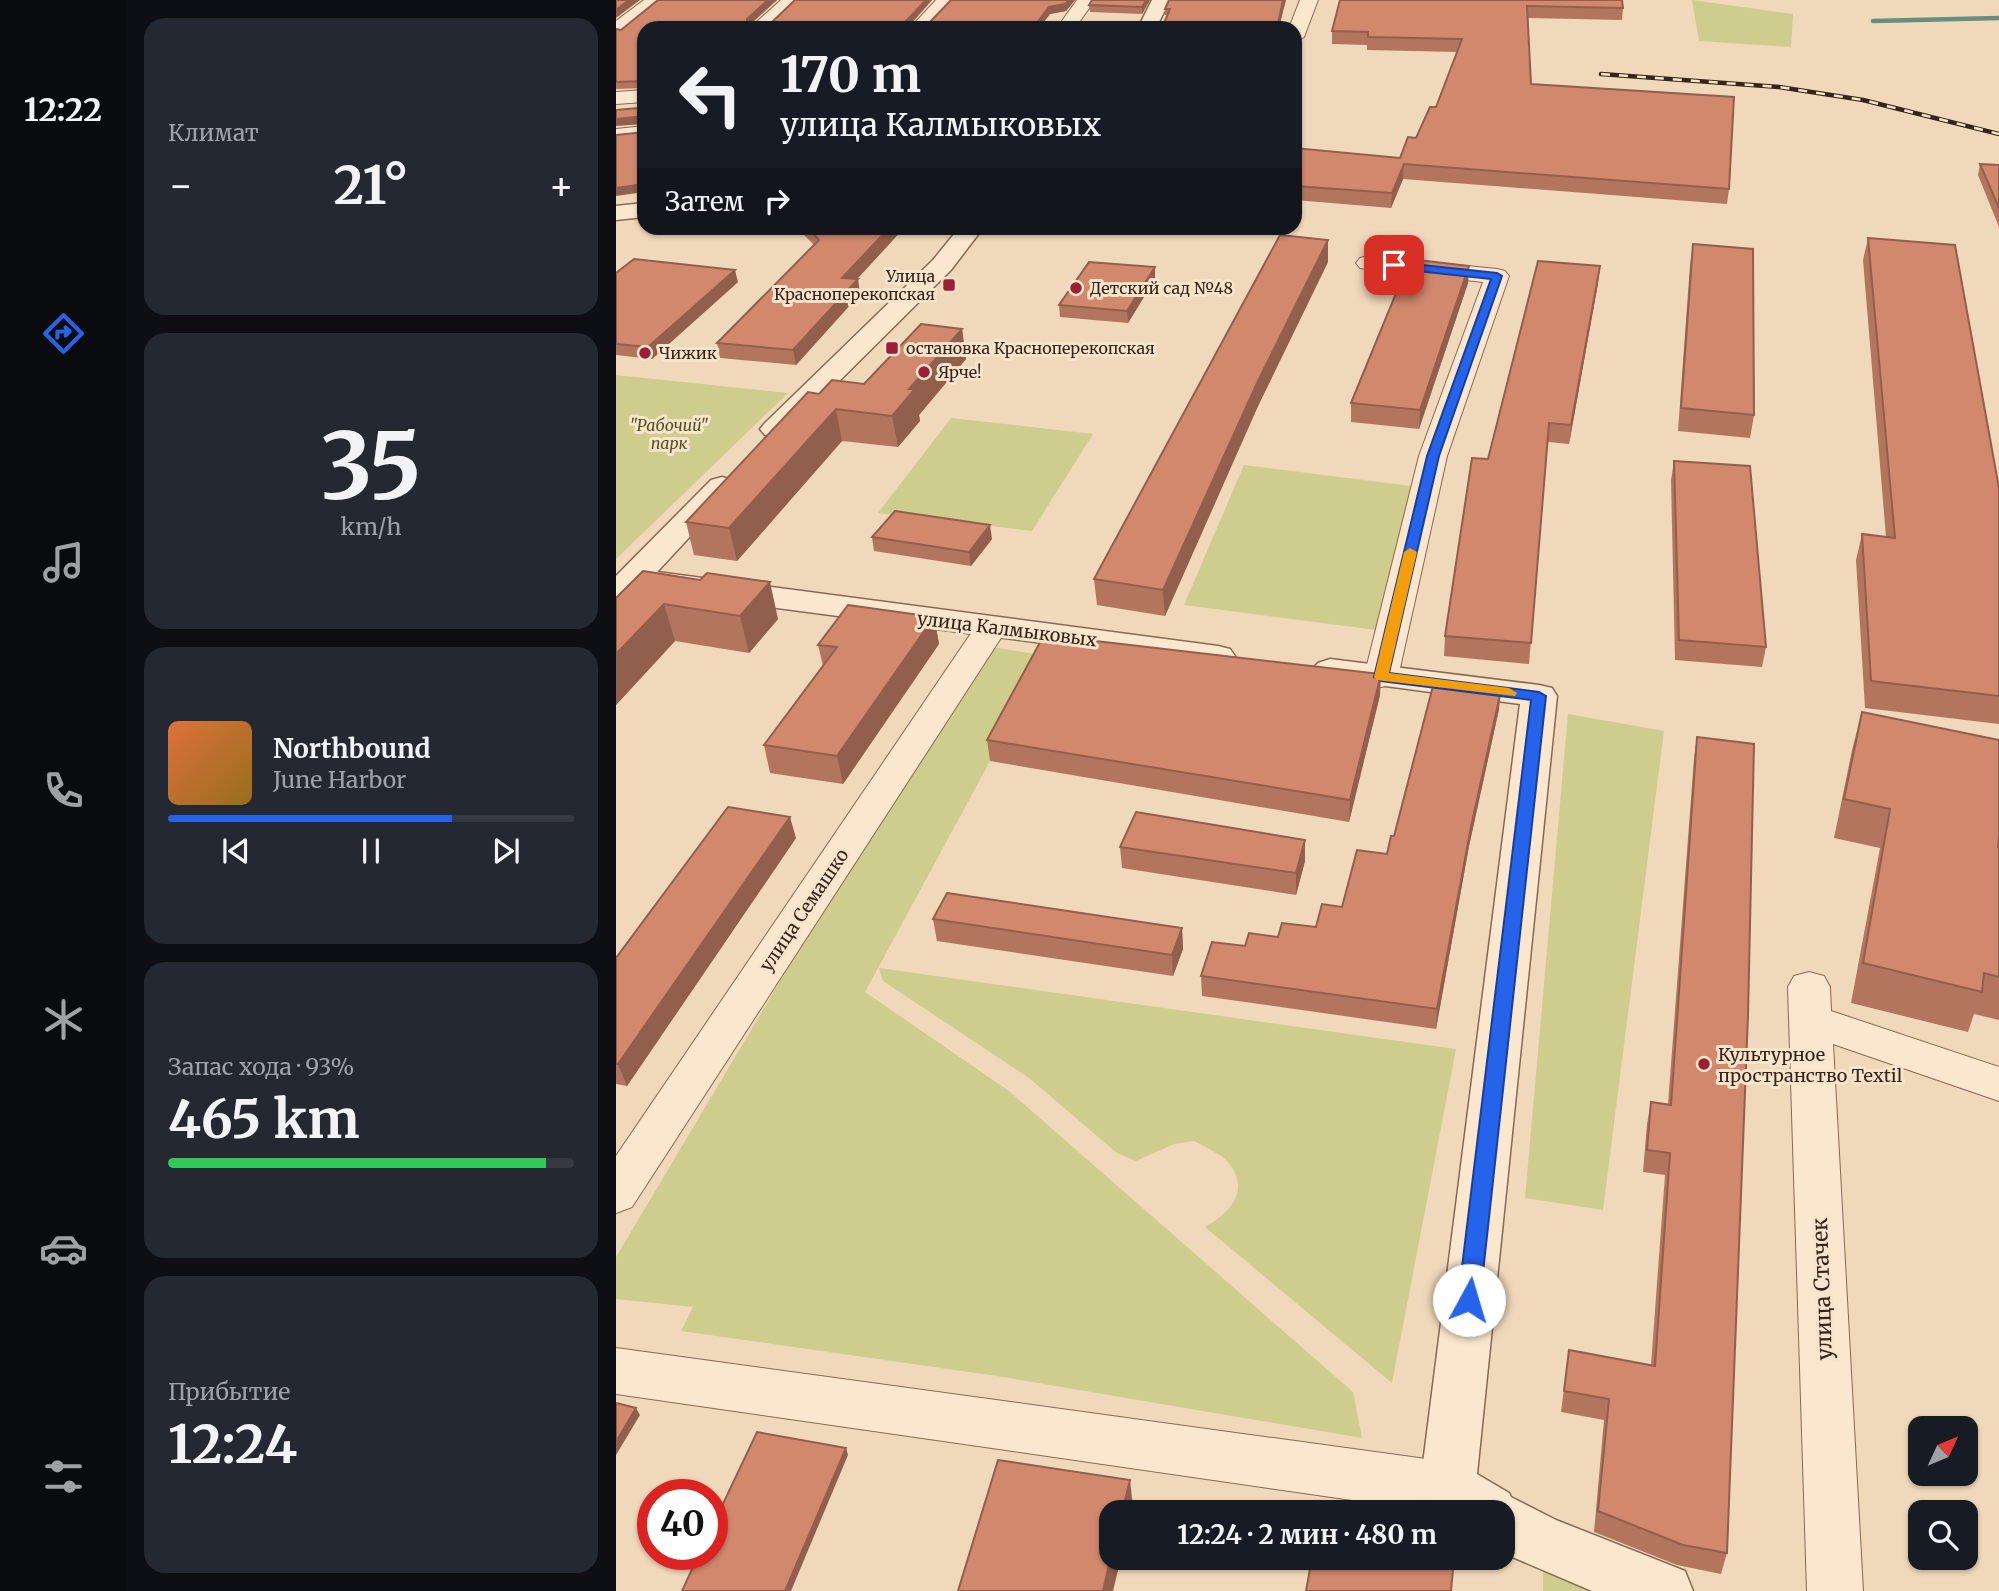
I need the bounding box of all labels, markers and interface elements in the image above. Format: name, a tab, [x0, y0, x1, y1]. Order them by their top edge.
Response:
text: 170 m	[780, 44, 921, 105]
icon: left	[665, 49, 756, 140]
text: 12:22	[24, 90, 102, 130]
text: улица Калмыковых	[780, 105, 1101, 145]
text: Климат	[168, 118, 259, 147]
text: 21°	[333, 153, 409, 218]
text: −	[168, 162, 193, 209]
text: +	[549, 162, 574, 209]
icon: right	[758, 182, 796, 220]
text: Затем	[665, 185, 744, 218]
pin	[1364, 235, 1424, 295]
icon: arrive	[1375, 246, 1413, 284]
place label: Улица Красноперекопская	[774, 266, 935, 304]
marker: Улица Красноперекопская	[941, 277, 957, 293]
place label: Детский сад №48	[1090, 278, 1233, 298]
marker: Детский сад №48	[1068, 280, 1084, 296]
icon: directions	[39, 309, 88, 358]
place label: остановка Красноперекопская	[906, 338, 1155, 358]
marker: остановка Красноперекопская	[884, 340, 900, 356]
place label: Чижик	[659, 343, 717, 363]
marker: Чижик	[637, 345, 653, 361]
place label: Ярче!	[938, 362, 982, 382]
marker: Ярче!	[916, 364, 932, 380]
text: 35	[320, 409, 422, 524]
park label: "Рабочий" парк	[629, 415, 709, 453]
text: km/h	[341, 512, 401, 541]
icon: music	[39, 538, 88, 587]
street label: улица Калмыковых	[916, 607, 1098, 651]
text: Northbound	[273, 732, 431, 765]
text: June Harbor	[273, 765, 406, 794]
icon: phone	[39, 766, 88, 815]
icon: previous	[217, 832, 255, 870]
icon: pause	[352, 832, 390, 870]
icon: next	[487, 832, 525, 870]
street label: улица Семашко	[754, 844, 854, 976]
icon: climate	[39, 995, 88, 1044]
place label: Культурное пространство Textil	[1718, 1043, 1903, 1087]
text: Запас хода · 93%	[168, 1052, 354, 1081]
marker: Культурное пространство Textil	[1696, 1056, 1712, 1072]
text: 465 km	[168, 1087, 360, 1152]
street label: улица Стачек	[1806, 1217, 1838, 1361]
icon: car	[39, 1224, 88, 1273]
position arrow	[1432, 1263, 1506, 1337]
text: Прибытие	[168, 1377, 290, 1406]
text: 12:24	[168, 1412, 297, 1477]
north arrow	[1908, 1416, 1978, 1486]
map controls	[1908, 1416, 1978, 1570]
icon: filters	[39, 1452, 88, 1501]
speed limit sign: 40	[637, 1479, 728, 1570]
button: search	[1908, 1500, 1978, 1570]
text: 12:24 · 2 мин · 480 m	[1177, 1518, 1437, 1551]

